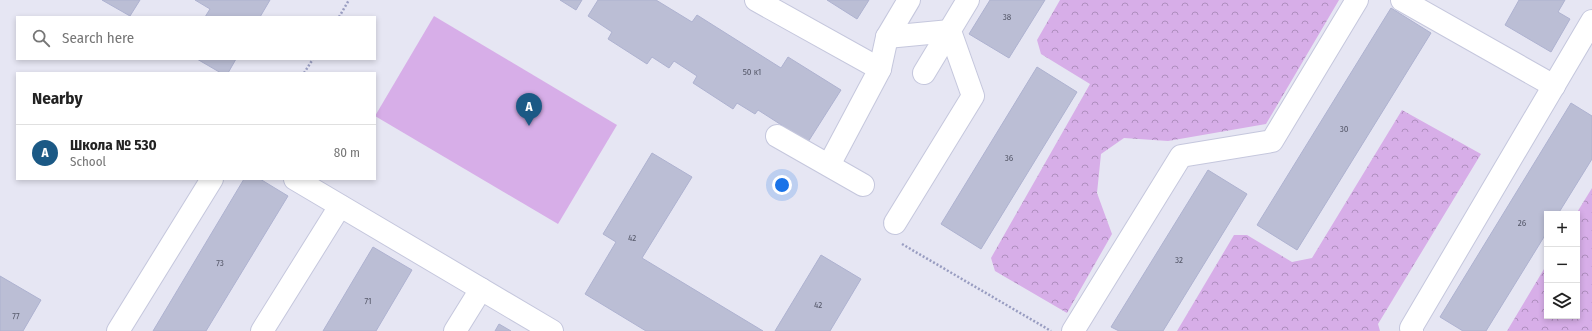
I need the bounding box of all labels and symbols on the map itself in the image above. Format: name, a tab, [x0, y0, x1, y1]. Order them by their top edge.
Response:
house number: 38	[1003, 12, 1012, 22]
house number: 50 к1	[743, 67, 761, 77]
pin: A	[516, 93, 542, 126]
house number: 30	[1340, 124, 1349, 134]
house number: 36	[1005, 153, 1014, 163]
your location	[772, 175, 792, 195]
house number: 26	[1518, 218, 1527, 228]
house number: 42	[628, 233, 636, 243]
house number: 32	[1175, 255, 1183, 265]
house number: 73	[216, 258, 224, 268]
house number: 71	[364, 296, 372, 306]
house number: 42	[814, 300, 822, 310]
house number: 77	[12, 311, 20, 321]

